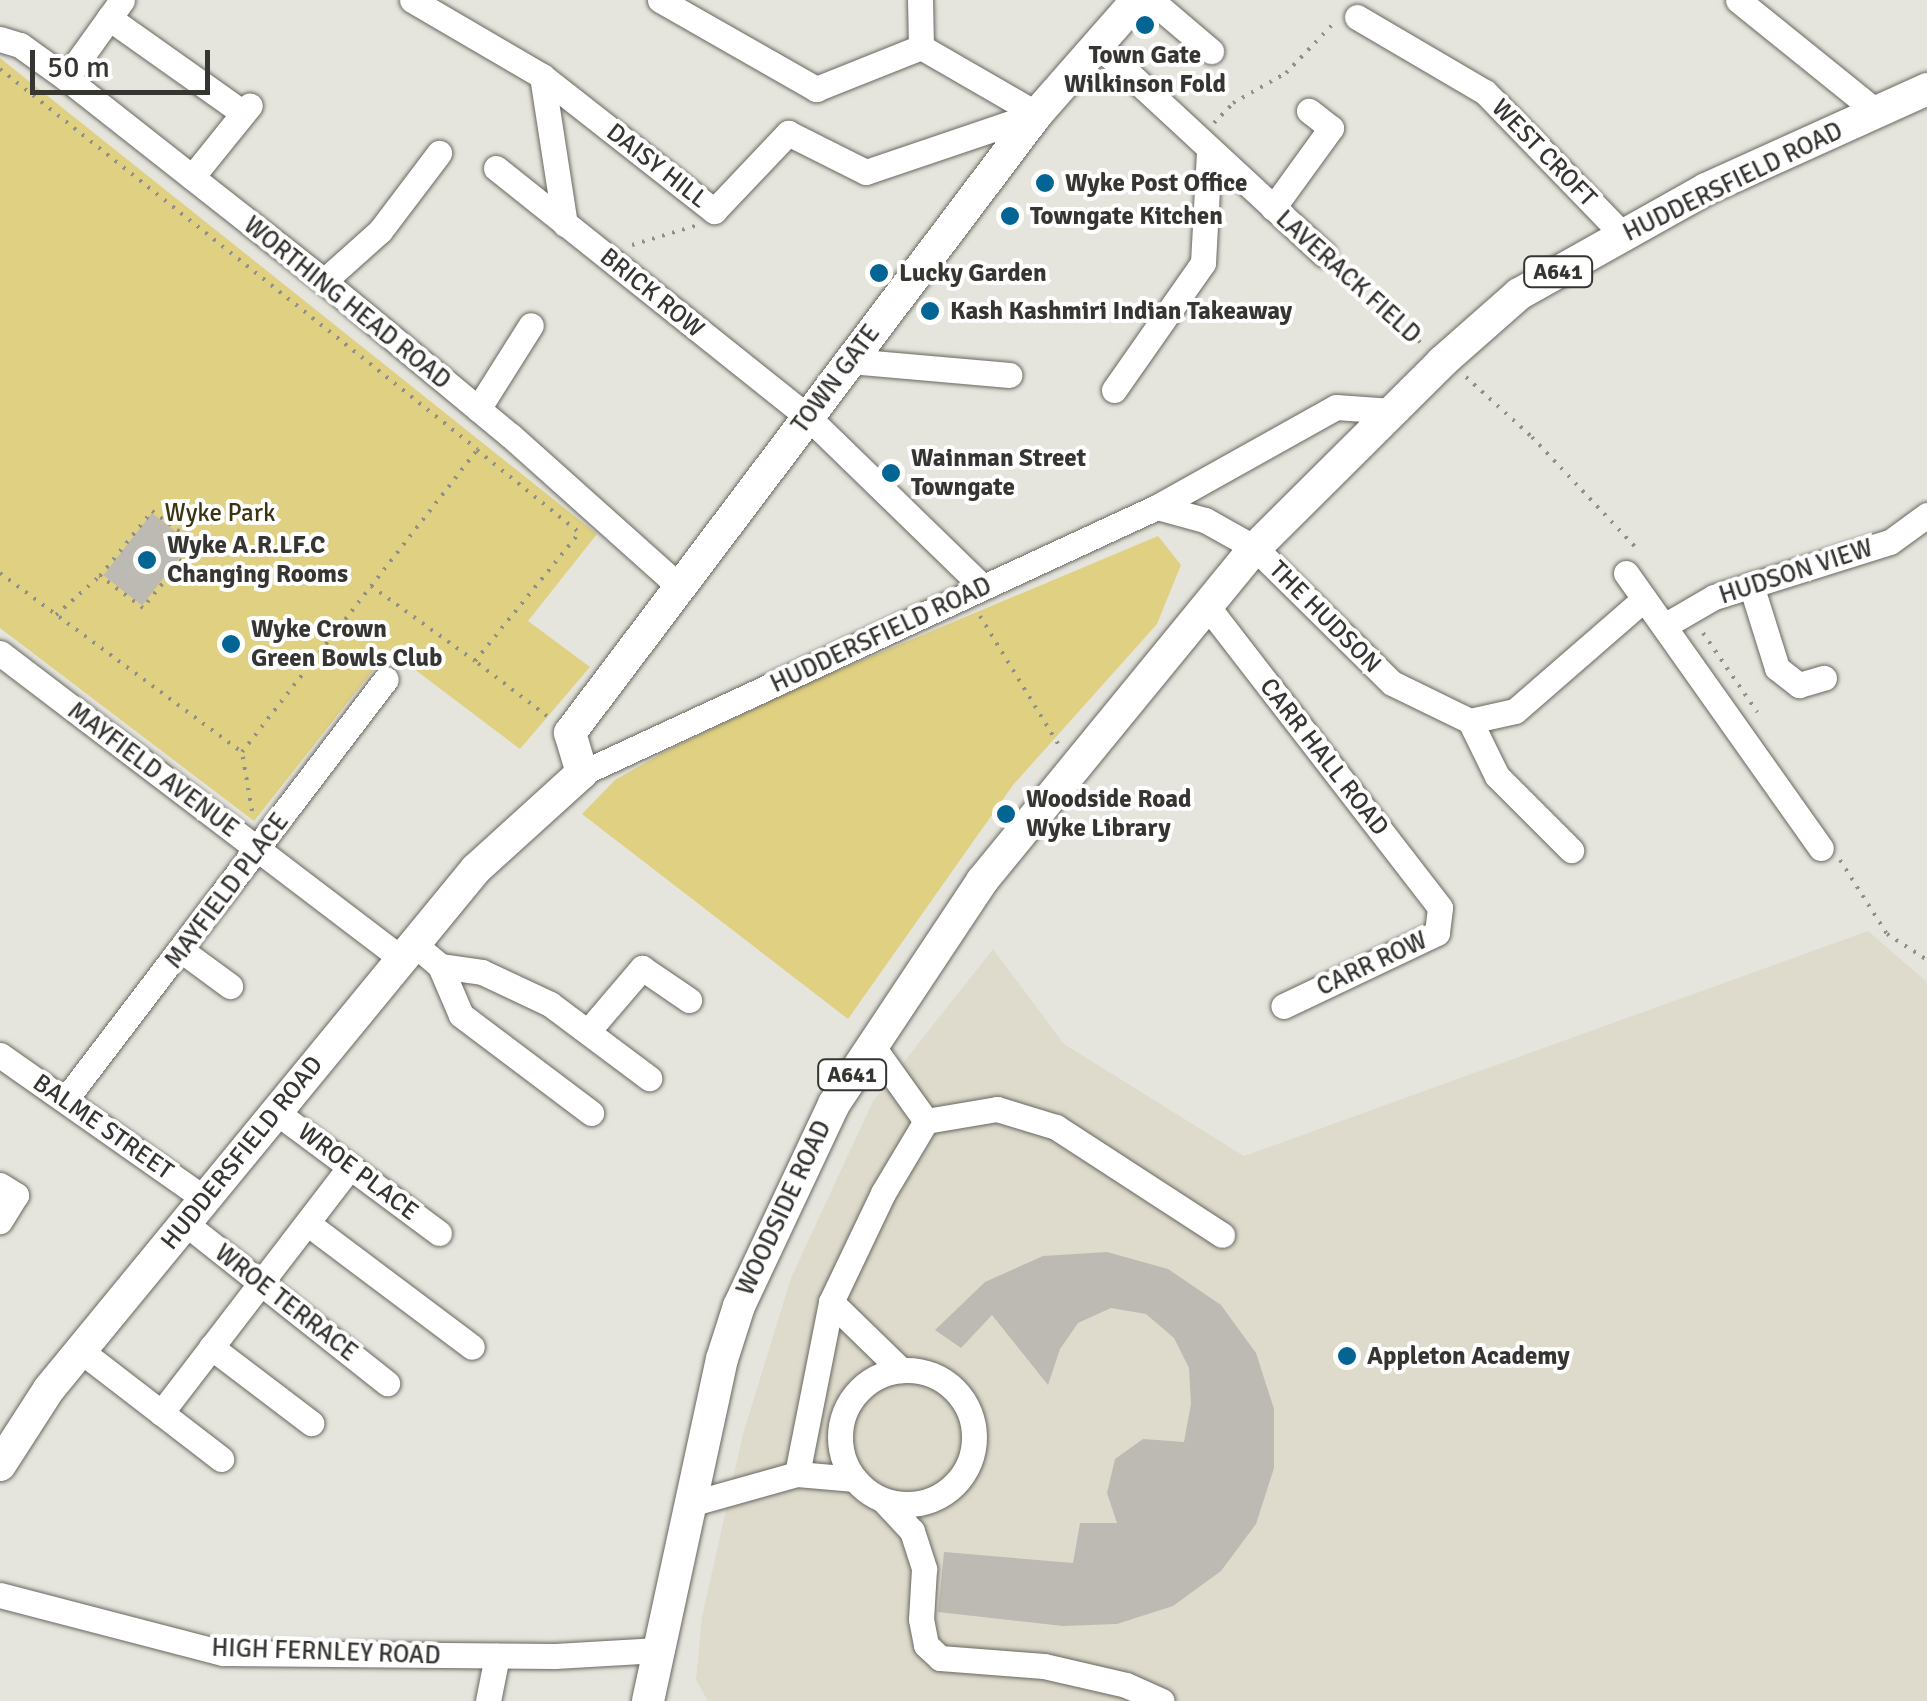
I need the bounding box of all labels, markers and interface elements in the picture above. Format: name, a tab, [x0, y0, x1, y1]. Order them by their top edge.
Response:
marker: Town Gate Wilkinson Fold	[1134, 14, 1156, 36]
scale bar	[35, 30, 215, 92]
place label: Town Gate Wilkinson Fold	[1064, 41, 1226, 100]
text: 50 m	[47, 49, 110, 86]
street label: WEST CROFT	[1485, 93, 1603, 213]
street label: HUDDERSFIELD ROAD	[1618, 116, 1848, 248]
street label: DAISY HILL	[600, 117, 714, 215]
place label: Wyke Post Office	[1065, 168, 1247, 198]
marker: Wyke Post Office	[1034, 172, 1056, 194]
place label: Towngate Kitchen	[1030, 201, 1223, 231]
street label: LAVERACK FIELD	[1269, 204, 1427, 350]
marker: Towngate Kitchen	[999, 205, 1021, 227]
street label: WORTHING HEAD ROAD	[237, 210, 457, 396]
street label: BRICK ROW	[594, 242, 710, 344]
road number: A641	[1523, 255, 1593, 289]
place label: Lucky Garden	[899, 258, 1047, 288]
marker: Lucky Garden	[868, 262, 890, 284]
place label: Kash Kashmiri Indian Takeaway	[950, 296, 1292, 326]
marker: Kash Kashmiri Indian Takeaway	[919, 300, 941, 322]
street label: TOWN GATE	[786, 319, 886, 439]
place label: Wainman Street Towngate	[911, 444, 1086, 503]
marker: Wainman Street Towngate	[880, 462, 902, 484]
park label: Wyke Park	[165, 498, 275, 528]
place label: Wyke A.R.LF.C Changing Rooms	[167, 531, 348, 590]
street label: HUDSON VIEW	[1715, 533, 1877, 611]
marker: Wyke A.R.LF.C Changing Rooms	[136, 549, 158, 571]
street label: THE HUDSON	[1263, 555, 1387, 679]
street label: HUDDERSFIELD ROAD	[766, 571, 996, 699]
place label: Wyke Crown Green Bowls Club	[251, 615, 442, 674]
marker: Wyke Crown Green Bowls Club	[220, 633, 242, 655]
street label: CARR HALL ROAD	[1253, 672, 1395, 842]
street label: MAYFIELD AVENUE	[62, 696, 244, 844]
place label: Woodside Road Wyke Library	[1026, 785, 1191, 844]
marker: Woodside Road Wyke Library	[995, 803, 1017, 825]
street label: MAYFIELD PLACE	[159, 807, 295, 975]
street label: CARR ROW	[1312, 925, 1432, 1003]
street label: HUDDERSFIELD ROAD	[155, 1050, 329, 1256]
road number: A641	[817, 1058, 887, 1092]
street label: BALME STREET	[27, 1068, 179, 1186]
street label: WOODSIDE ROAD	[730, 1116, 838, 1300]
street label: WROE PLACE	[292, 1117, 424, 1227]
street label: WROE TERRACE	[209, 1238, 363, 1368]
place label: Appleton Academy	[1367, 1341, 1570, 1371]
marker: Appleton Academy	[1336, 1345, 1358, 1367]
street label: HIGH FERNLEY ROAD	[211, 1633, 441, 1671]

